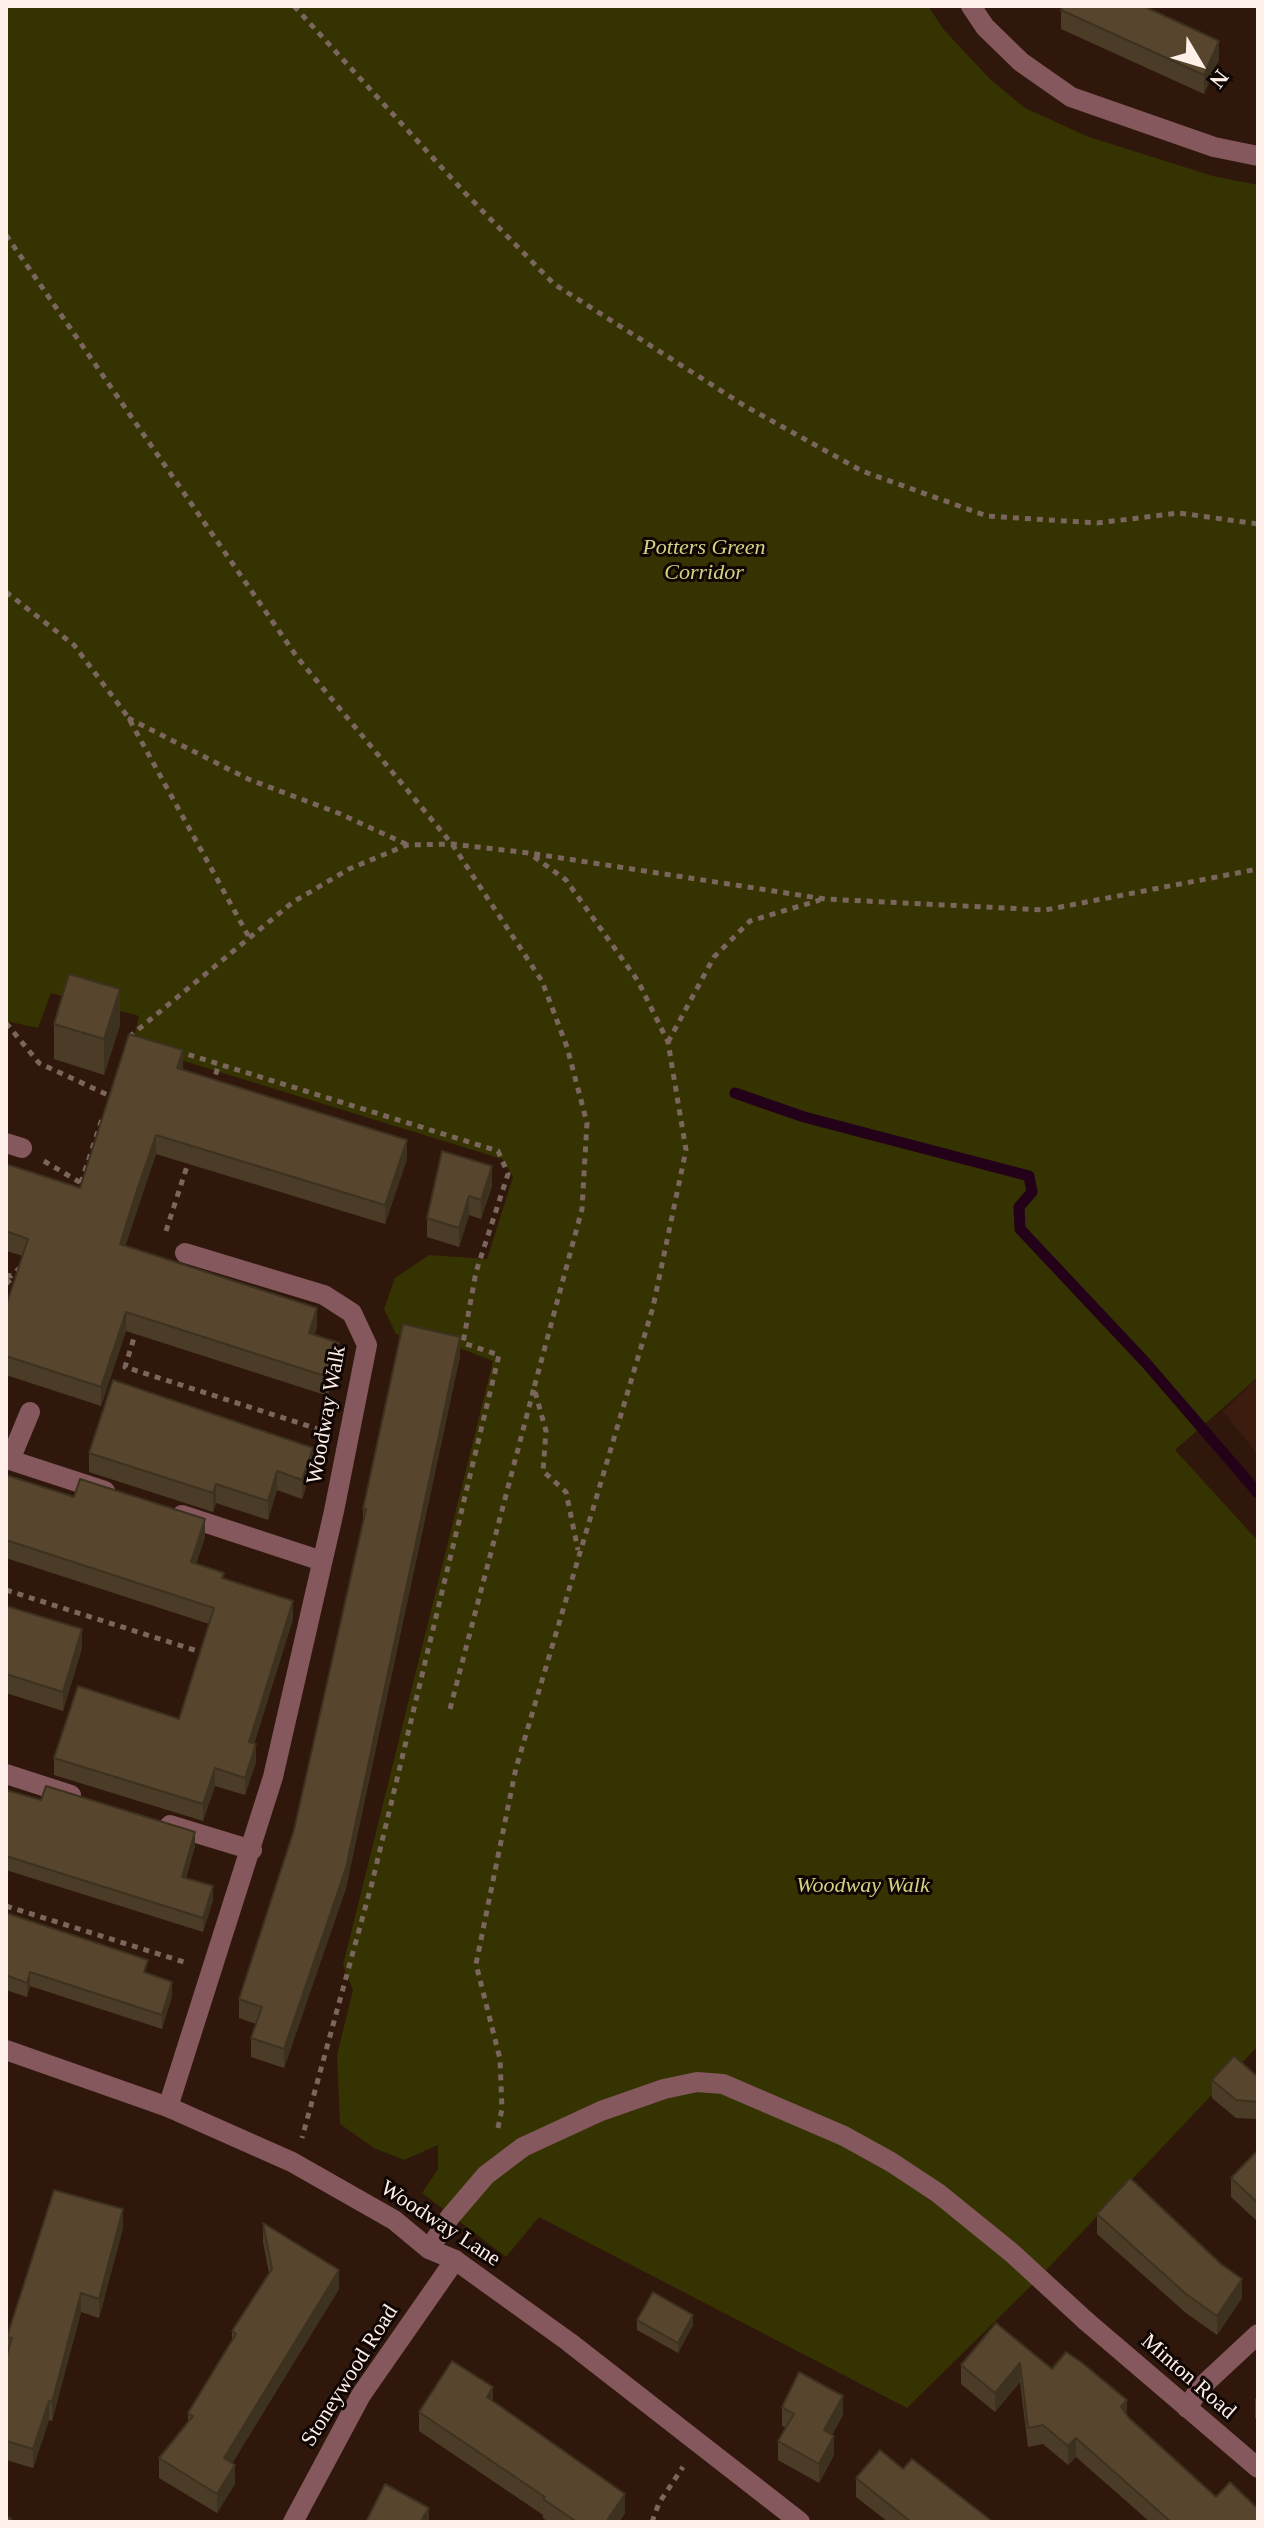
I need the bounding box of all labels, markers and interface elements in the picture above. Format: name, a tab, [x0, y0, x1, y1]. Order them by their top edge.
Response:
north arrow	[1160, 24, 1240, 104]
text: N	[1205, 65, 1234, 93]
park label: Potters Green Corridor	[642, 535, 766, 586]
street label: Woodway Walk	[302, 1344, 352, 1486]
park label: Woodway Walk	[796, 1873, 930, 1899]
street label: Woodway Lane	[375, 2175, 505, 2273]
street label: Stoneywood Road	[296, 2300, 404, 2452]
street label: Minton Road	[1135, 2329, 1241, 2425]

